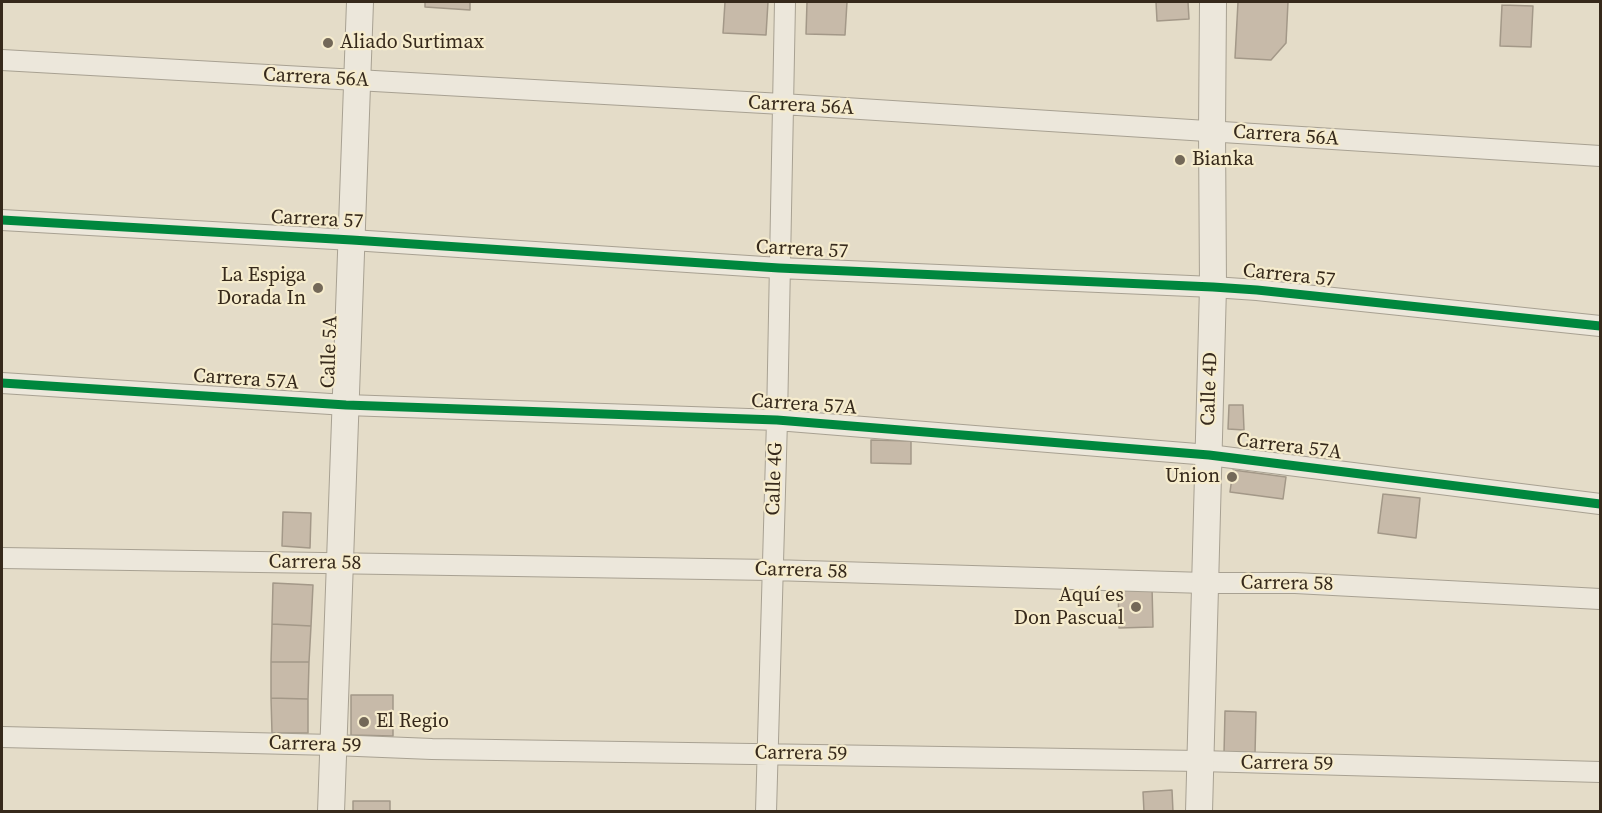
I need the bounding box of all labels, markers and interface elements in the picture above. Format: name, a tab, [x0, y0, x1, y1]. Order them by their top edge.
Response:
place label: Aliado Surtimax	[340, 31, 484, 55]
marker: Aliado Surtimax	[321, 36, 335, 50]
street label: Carrera 56A	[262, 63, 370, 93]
street label: Carrera 56A	[747, 91, 855, 121]
street label: Carrera 56A	[1232, 120, 1340, 152]
place label: Bianka	[1192, 148, 1254, 172]
marker: Bianka	[1173, 153, 1187, 167]
street label: Carrera 57	[270, 206, 364, 234]
street label: Carrera 57	[755, 236, 849, 264]
street label: Carrera 57	[1242, 259, 1336, 293]
place label: La Espiga Dorada In	[217, 264, 306, 311]
marker: La Espiga Dorada In	[311, 281, 325, 295]
street label: Calle 5A	[317, 315, 343, 389]
street label: Calle 4D	[1197, 352, 1223, 426]
street label: Carrera 57A	[192, 364, 300, 396]
street label: Carrera 57A	[750, 389, 858, 421]
street label: Carrera 57A	[1235, 429, 1343, 465]
street label: Calle 4G	[762, 442, 788, 516]
place label: Union	[1165, 465, 1220, 489]
marker: Union	[1225, 470, 1239, 484]
street label: Carrera 58	[268, 550, 362, 576]
street label: Carrera 58	[754, 557, 848, 585]
street label: Carrera 58	[1240, 571, 1334, 597]
place label: Aquí es Don Pascual	[1014, 584, 1124, 631]
marker: Aquí es Don Pascual	[1129, 600, 1143, 614]
place label: El Regio	[376, 710, 449, 734]
marker: El Regio	[357, 715, 371, 729]
street label: Carrera 59	[268, 731, 362, 759]
street label: Carrera 59	[754, 741, 848, 767]
street label: Carrera 59	[1240, 751, 1334, 777]

